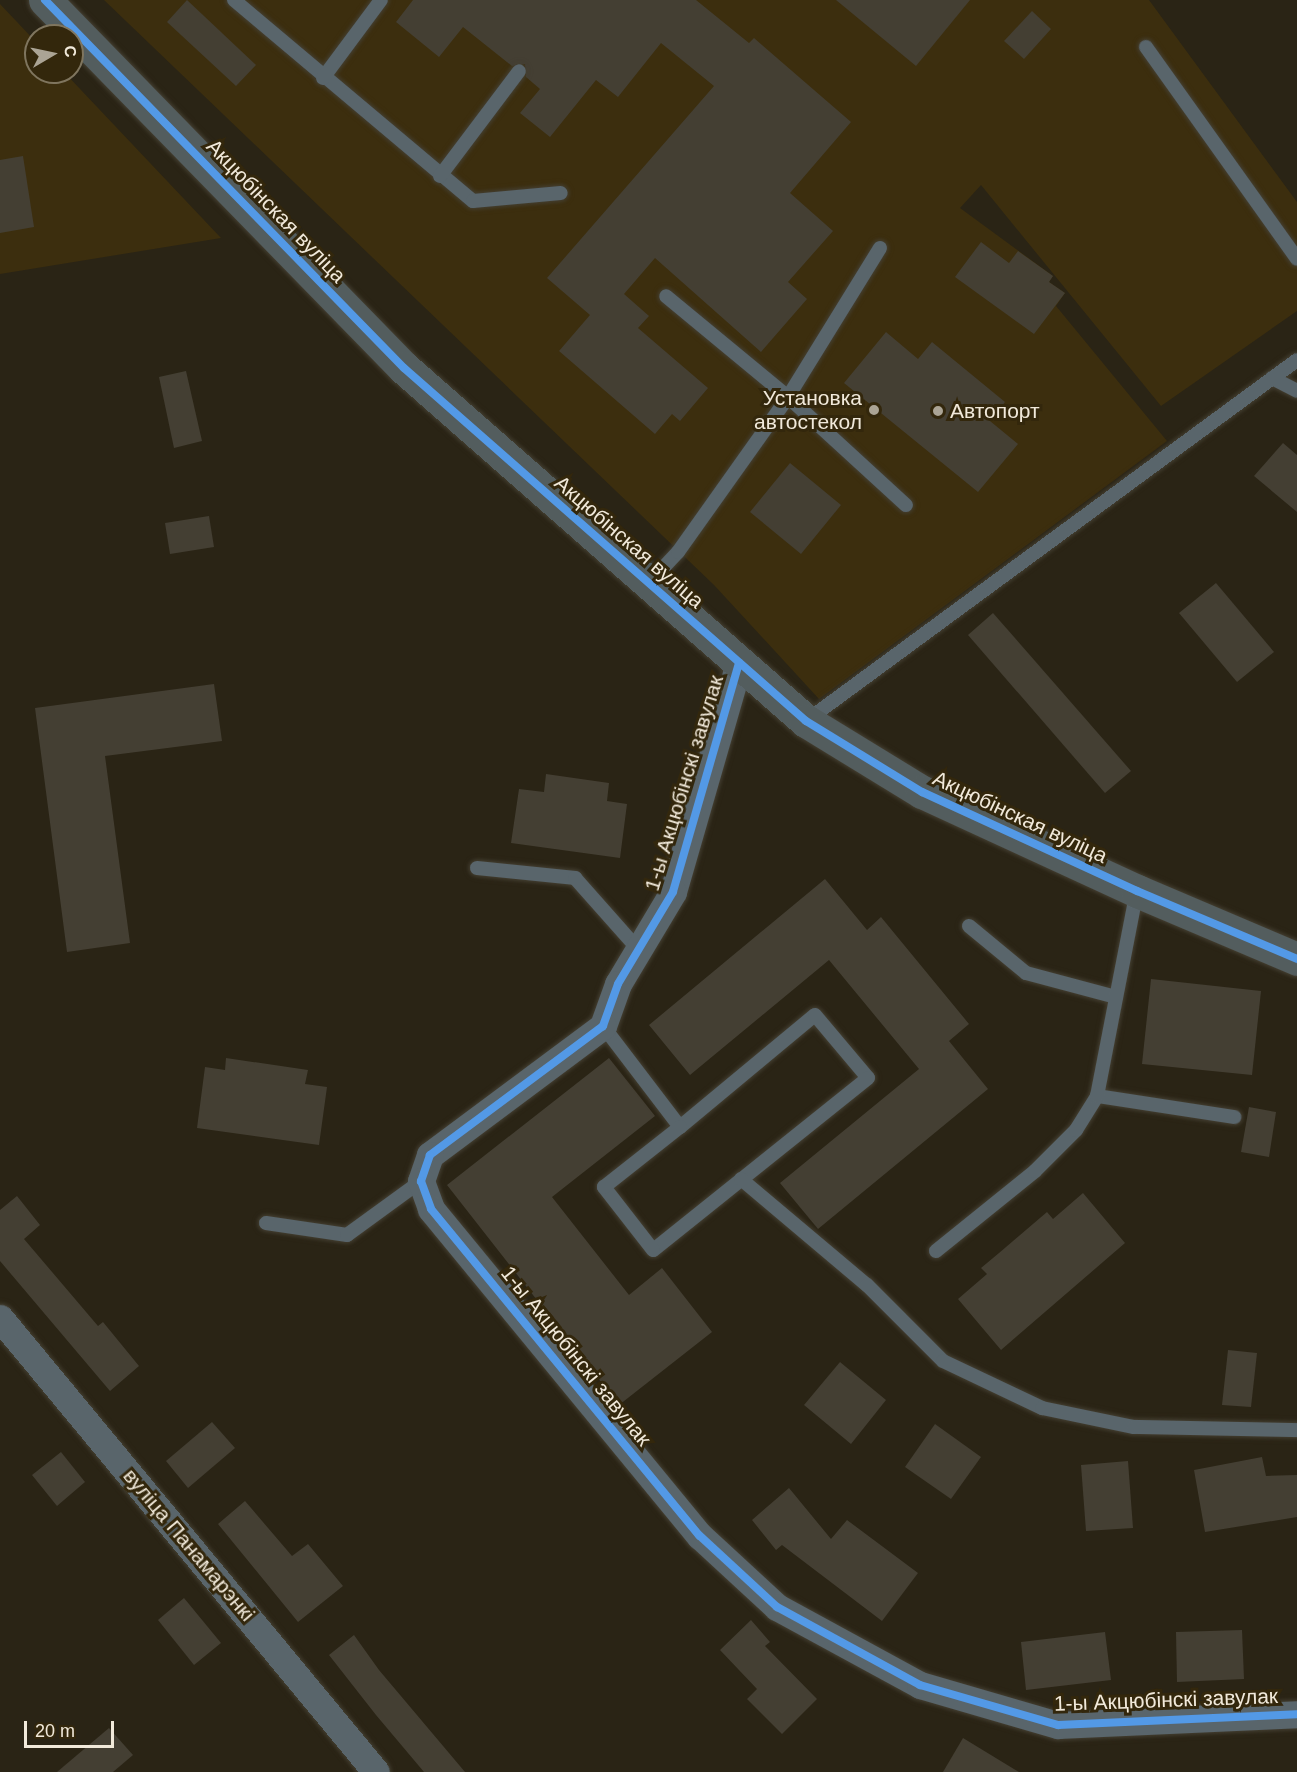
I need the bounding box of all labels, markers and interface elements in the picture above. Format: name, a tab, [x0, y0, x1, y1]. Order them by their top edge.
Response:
north arrow	[24, 24, 84, 84]
text: С	[61, 44, 80, 58]
street label: Акцюбінская вуліца	[201, 134, 351, 288]
place label: Установка автостекол	[754, 385, 862, 435]
place label: Автопорт	[950, 398, 1040, 424]
marker: Установка автостекол	[867, 403, 881, 417]
marker: Автопорт	[931, 404, 945, 418]
street label: Акцюбінская вуліца	[549, 470, 709, 614]
street label: 1-ы Акцюбінскі завулак	[639, 672, 729, 894]
street label: Акцюбінская вуліца	[929, 766, 1111, 868]
street label: 1-ы Акцюбінскі завулак	[496, 1261, 656, 1451]
street label: вуліца Панамарэнкі	[118, 1464, 260, 1626]
street label: 1-ы Акцюбінскі завулак	[1054, 1683, 1278, 1717]
scale bar	[27, 1709, 117, 1747]
text: 20 m	[35, 1721, 75, 1741]

